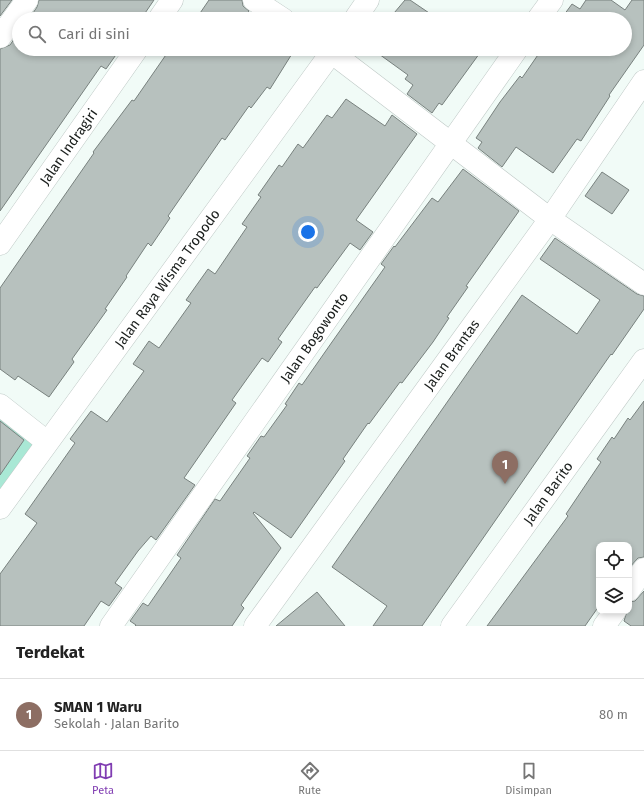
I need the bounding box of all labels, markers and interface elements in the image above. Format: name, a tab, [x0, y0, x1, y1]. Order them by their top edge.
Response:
search box	[12, 12, 632, 56]
icon: search	[26, 23, 48, 45]
text: Cari di sini	[58, 25, 130, 43]
street label: Jalan Indragiri	[36, 105, 101, 188]
street label: Jalan Raya Wisma Tropodo	[111, 206, 223, 351]
your location	[298, 222, 318, 242]
street label: Jalan Bogowonto	[276, 289, 352, 386]
street label: Jalan Brantas	[420, 316, 483, 394]
pin: 1	[492, 451, 518, 484]
street label: Jalan Barito	[519, 458, 577, 528]
map controls	[596, 542, 632, 614]
button: locate	[596, 542, 632, 578]
button: layers	[596, 578, 632, 614]
text: Terdekat	[16, 642, 85, 663]
text: SMAN 1 Waru	[54, 698, 142, 716]
text: 1	[26, 707, 32, 722]
text: 80 m	[599, 707, 628, 722]
text: Sekolah · Jalan Barito	[54, 716, 179, 731]
tab: Peta	[92, 760, 114, 797]
tab: Rute	[298, 760, 321, 797]
tab: Disimpan	[505, 760, 552, 797]

